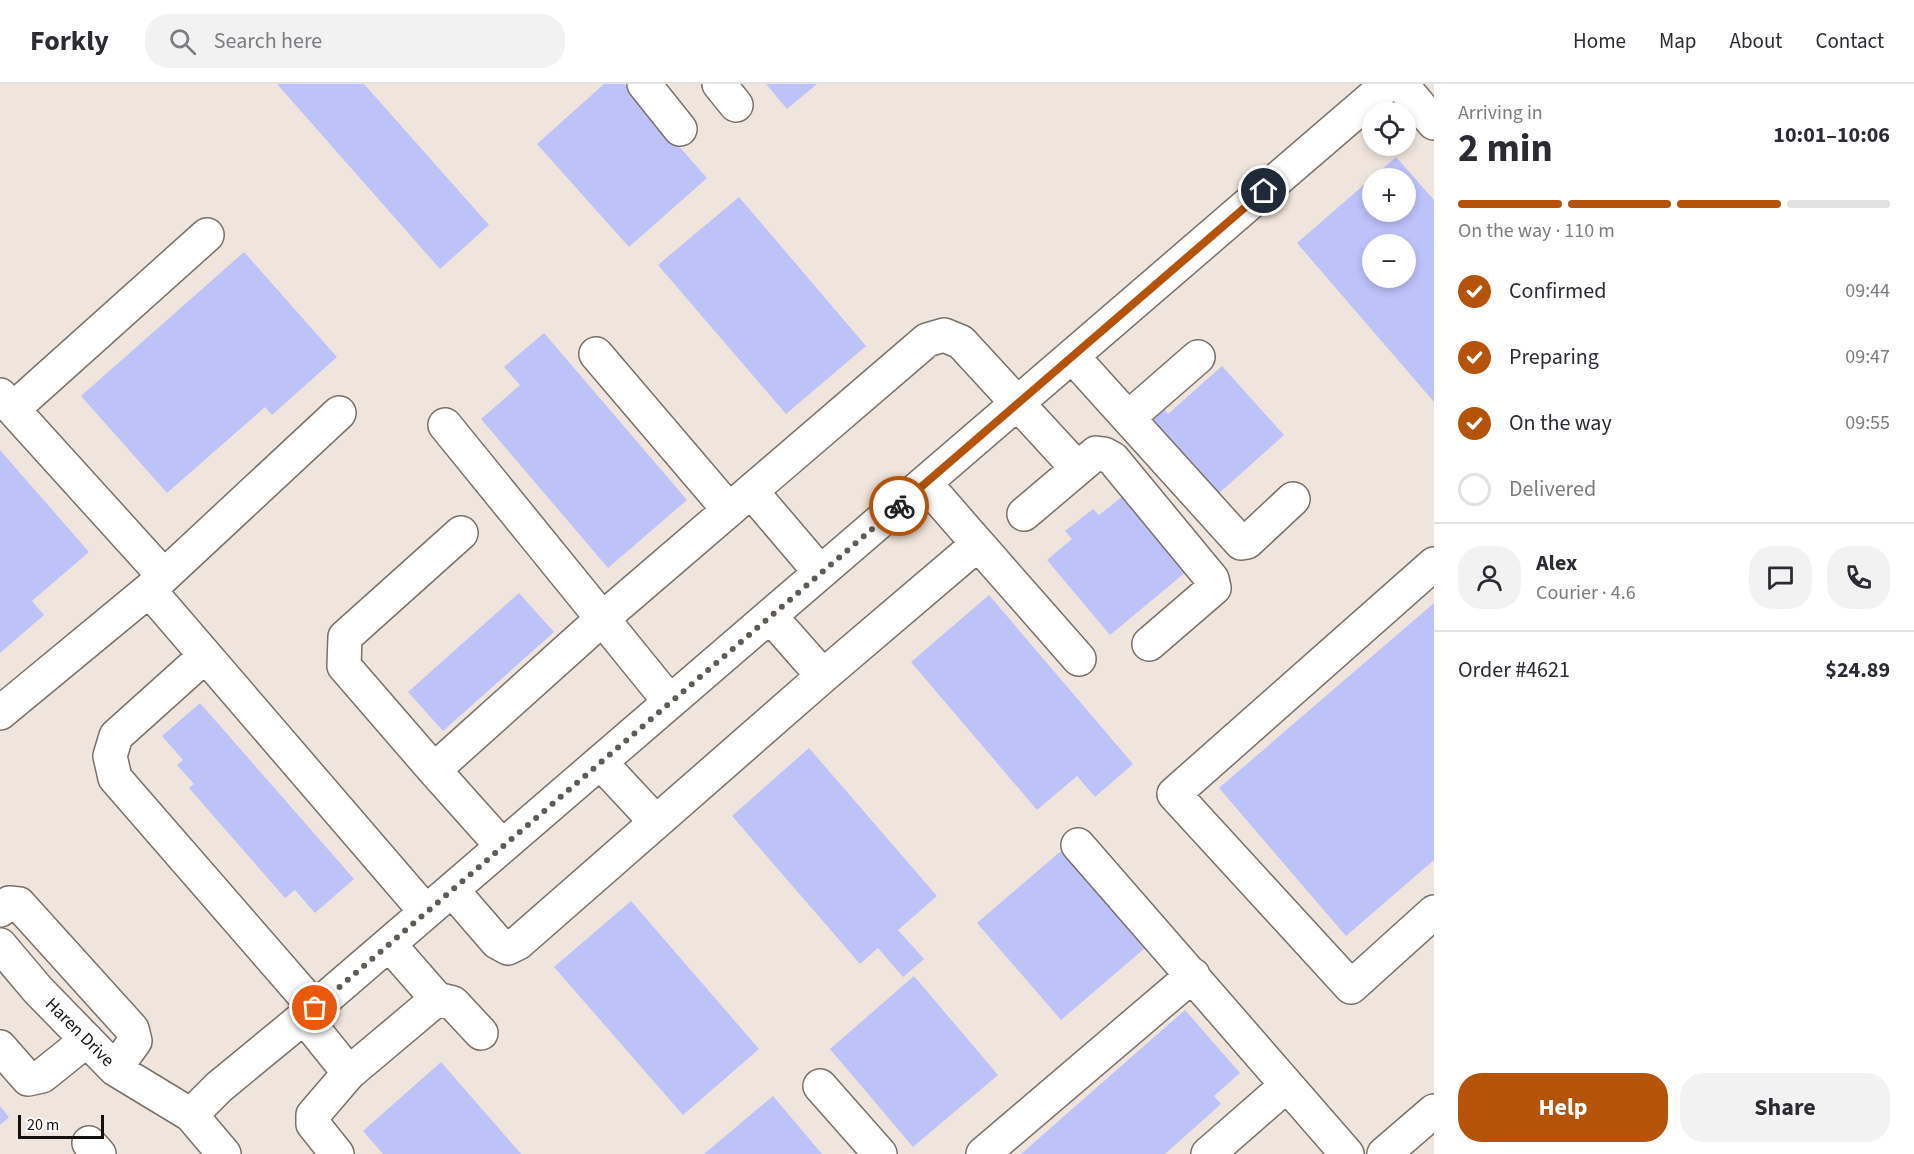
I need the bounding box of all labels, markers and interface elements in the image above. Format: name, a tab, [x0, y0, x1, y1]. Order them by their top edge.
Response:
search box	[145, 14, 565, 68]
text: Forkly	[30, 21, 109, 61]
icon: search	[166, 25, 199, 58]
text: Search here	[214, 25, 322, 57]
text: Home	[1573, 26, 1626, 56]
text: Map	[1659, 26, 1697, 56]
text: About	[1730, 26, 1782, 56]
text: Contact	[1815, 26, 1884, 56]
text: Arriving in	[1458, 99, 1543, 127]
map controls	[1362, 102, 1416, 288]
button: locate	[1362, 102, 1416, 156]
text: 10:01–10:06	[1773, 119, 1890, 151]
text: 2 min	[1458, 121, 1553, 177]
pin	[1238, 165, 1289, 216]
button: +	[1362, 168, 1416, 222]
icon: home	[1247, 174, 1280, 207]
text: On the way · 110 m	[1458, 217, 1615, 245]
button: −	[1362, 234, 1416, 288]
icon: check	[1458, 275, 1491, 308]
text: Confirmed	[1509, 275, 1606, 307]
text: 09:44	[1845, 277, 1890, 305]
icon: check	[1458, 341, 1491, 374]
text: Preparing	[1509, 341, 1599, 373]
text: 09:47	[1845, 343, 1890, 371]
icon: check	[1458, 407, 1491, 440]
text: On the way	[1509, 407, 1612, 439]
text: 09:55	[1845, 409, 1890, 437]
text: Delivered	[1509, 473, 1596, 505]
courier	[869, 476, 929, 536]
icon: bike	[883, 490, 916, 523]
button: person	[1458, 546, 1521, 609]
button: chat	[1749, 546, 1812, 609]
button: phone	[1827, 546, 1890, 609]
text: Alex	[1536, 547, 1577, 579]
text: Courier · 4.6	[1536, 579, 1636, 607]
text: Order #4621	[1458, 654, 1570, 686]
text: $24.89	[1825, 654, 1890, 686]
pin	[289, 982, 340, 1033]
icon: bag	[298, 991, 331, 1024]
street label: Haren Drive	[40, 992, 120, 1072]
button: Help	[1458, 1073, 1668, 1142]
button: Share	[1680, 1073, 1890, 1142]
scale bar	[18, 1112, 104, 1140]
text: 20 m	[27, 1114, 59, 1136]

